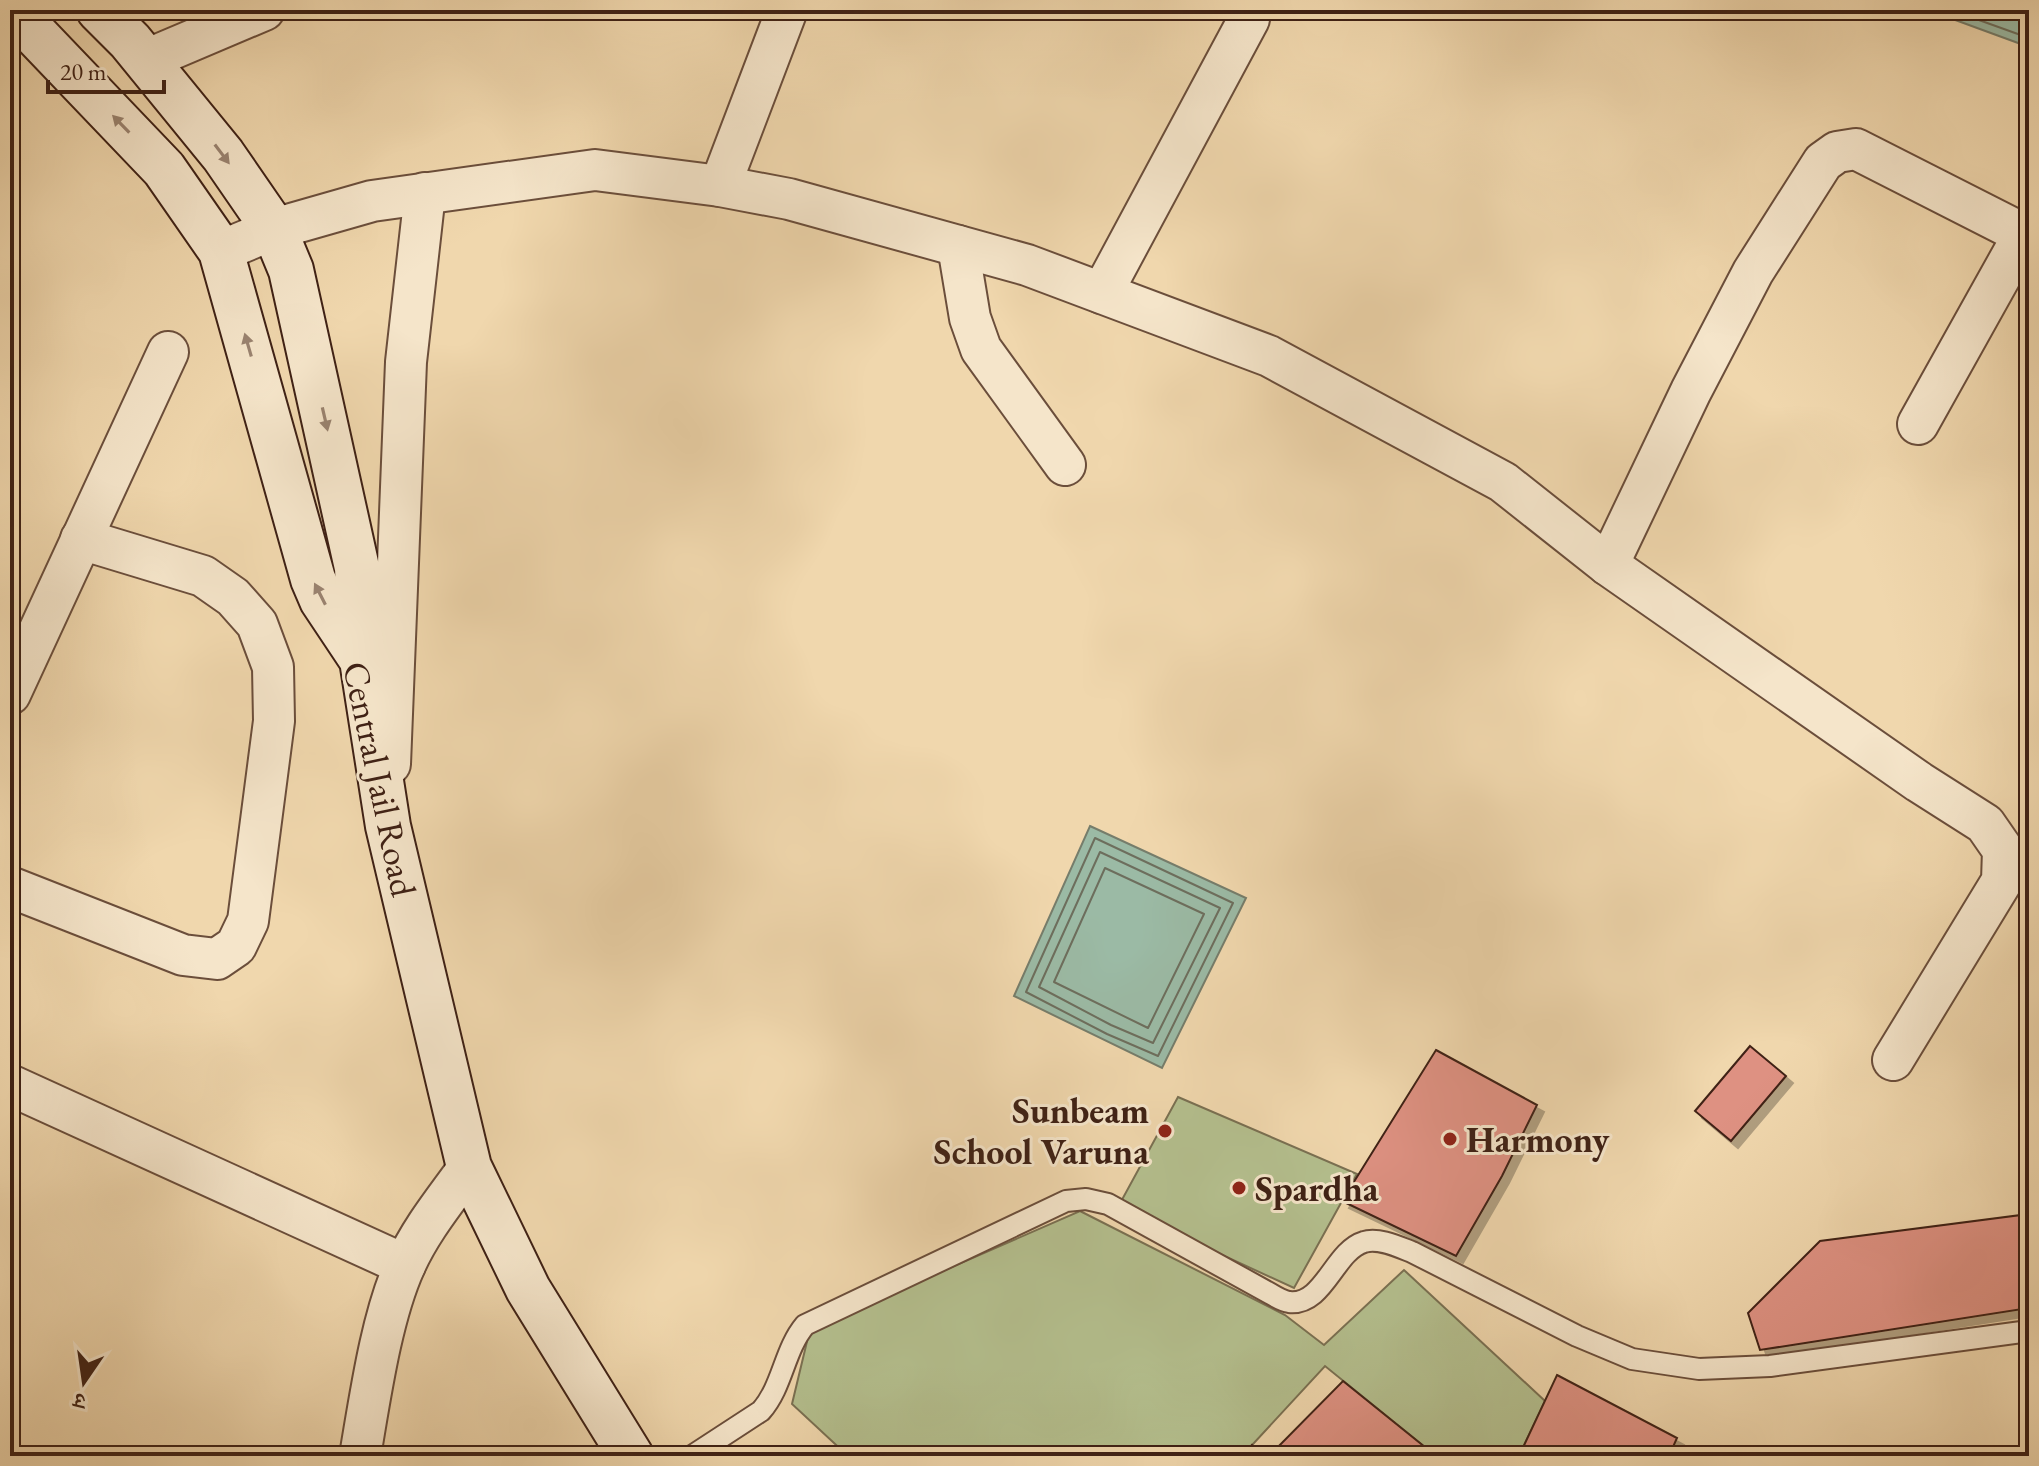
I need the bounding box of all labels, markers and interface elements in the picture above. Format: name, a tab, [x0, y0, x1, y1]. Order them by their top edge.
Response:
scale bar	[48, 44, 164, 94]
text: 20 m	[60, 56, 107, 87]
one-way arrow	[112, 114, 130, 133]
one-way arrow	[214, 144, 230, 165]
one-way arrow	[241, 332, 253, 357]
one-way arrow	[319, 406, 332, 431]
one-way arrow	[313, 583, 327, 606]
street label: Central Jail Road	[332, 657, 428, 901]
place label: Sunbeam School Varuna	[934, 1087, 1149, 1175]
place label: Harmony	[1466, 1116, 1610, 1163]
marker: Sunbeam School Varuna	[1156, 1122, 1174, 1140]
marker: Harmony	[1441, 1130, 1459, 1148]
place label: Spardha	[1255, 1165, 1379, 1212]
marker: Spardha	[1230, 1179, 1248, 1197]
north arrow	[44, 1342, 124, 1422]
text: उ	[69, 1385, 90, 1417]

